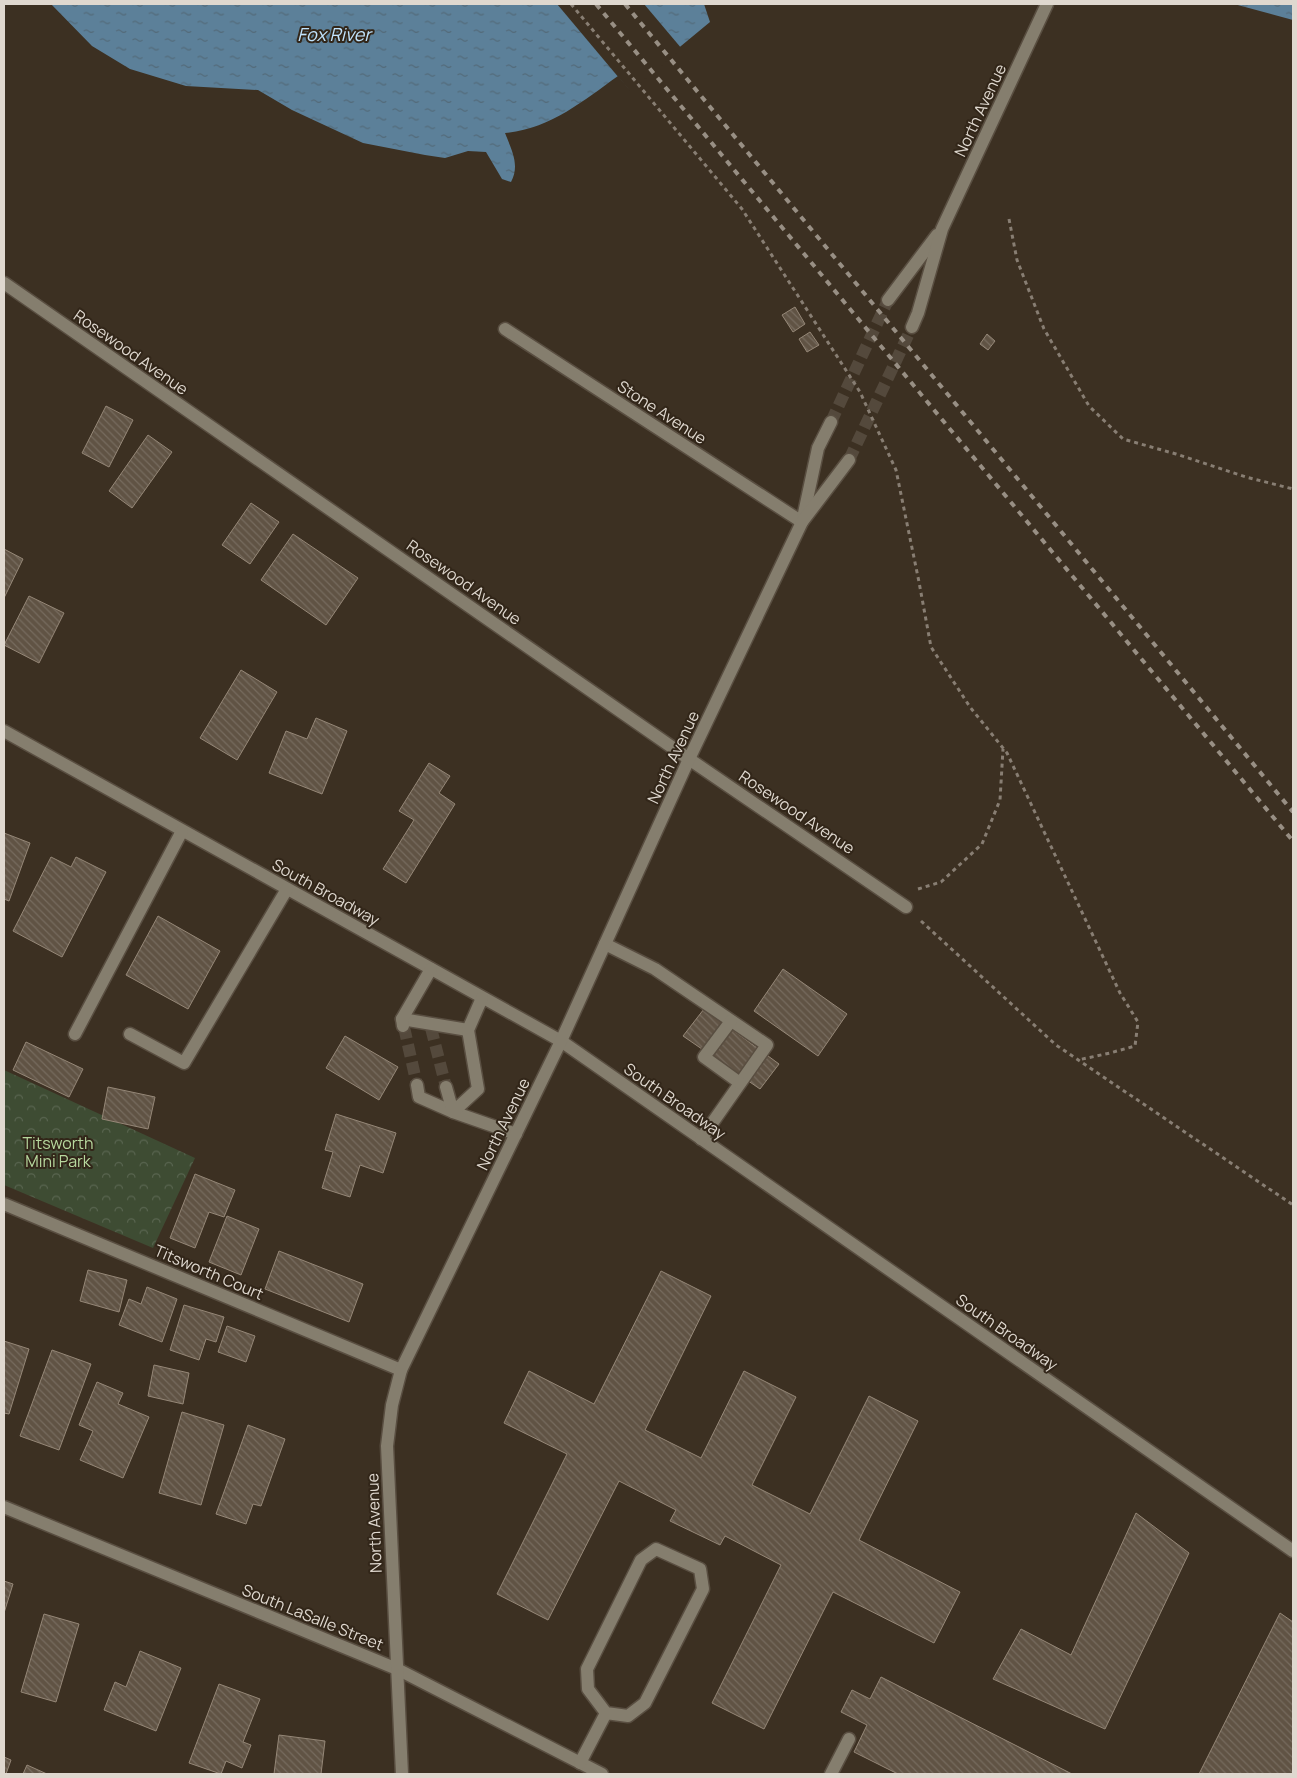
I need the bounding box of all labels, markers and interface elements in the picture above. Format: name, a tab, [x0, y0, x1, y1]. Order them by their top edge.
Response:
water label: Fox River	[297, 22, 373, 46]
street label: North Avenue	[949, 60, 1011, 160]
street label: Rosewood Avenue	[69, 304, 193, 400]
street label: Stone Avenue	[613, 375, 711, 449]
street label: Rosewood Avenue	[402, 534, 526, 630]
street label: North Avenue	[642, 707, 704, 807]
street label: Rosewood Avenue	[735, 765, 859, 859]
street label: South Broadway	[268, 853, 384, 931]
street label: South Broadway	[620, 1058, 731, 1145]
street label: North Avenue	[471, 1074, 535, 1174]
park label: Titsworth Mini Park	[23, 1132, 93, 1172]
street label: Titsworth Court	[151, 1239, 267, 1305]
street label: South Broadway	[952, 1289, 1063, 1376]
street label: North Avenue	[361, 1473, 387, 1573]
street label: South LaSalle Street	[239, 1579, 387, 1655]

